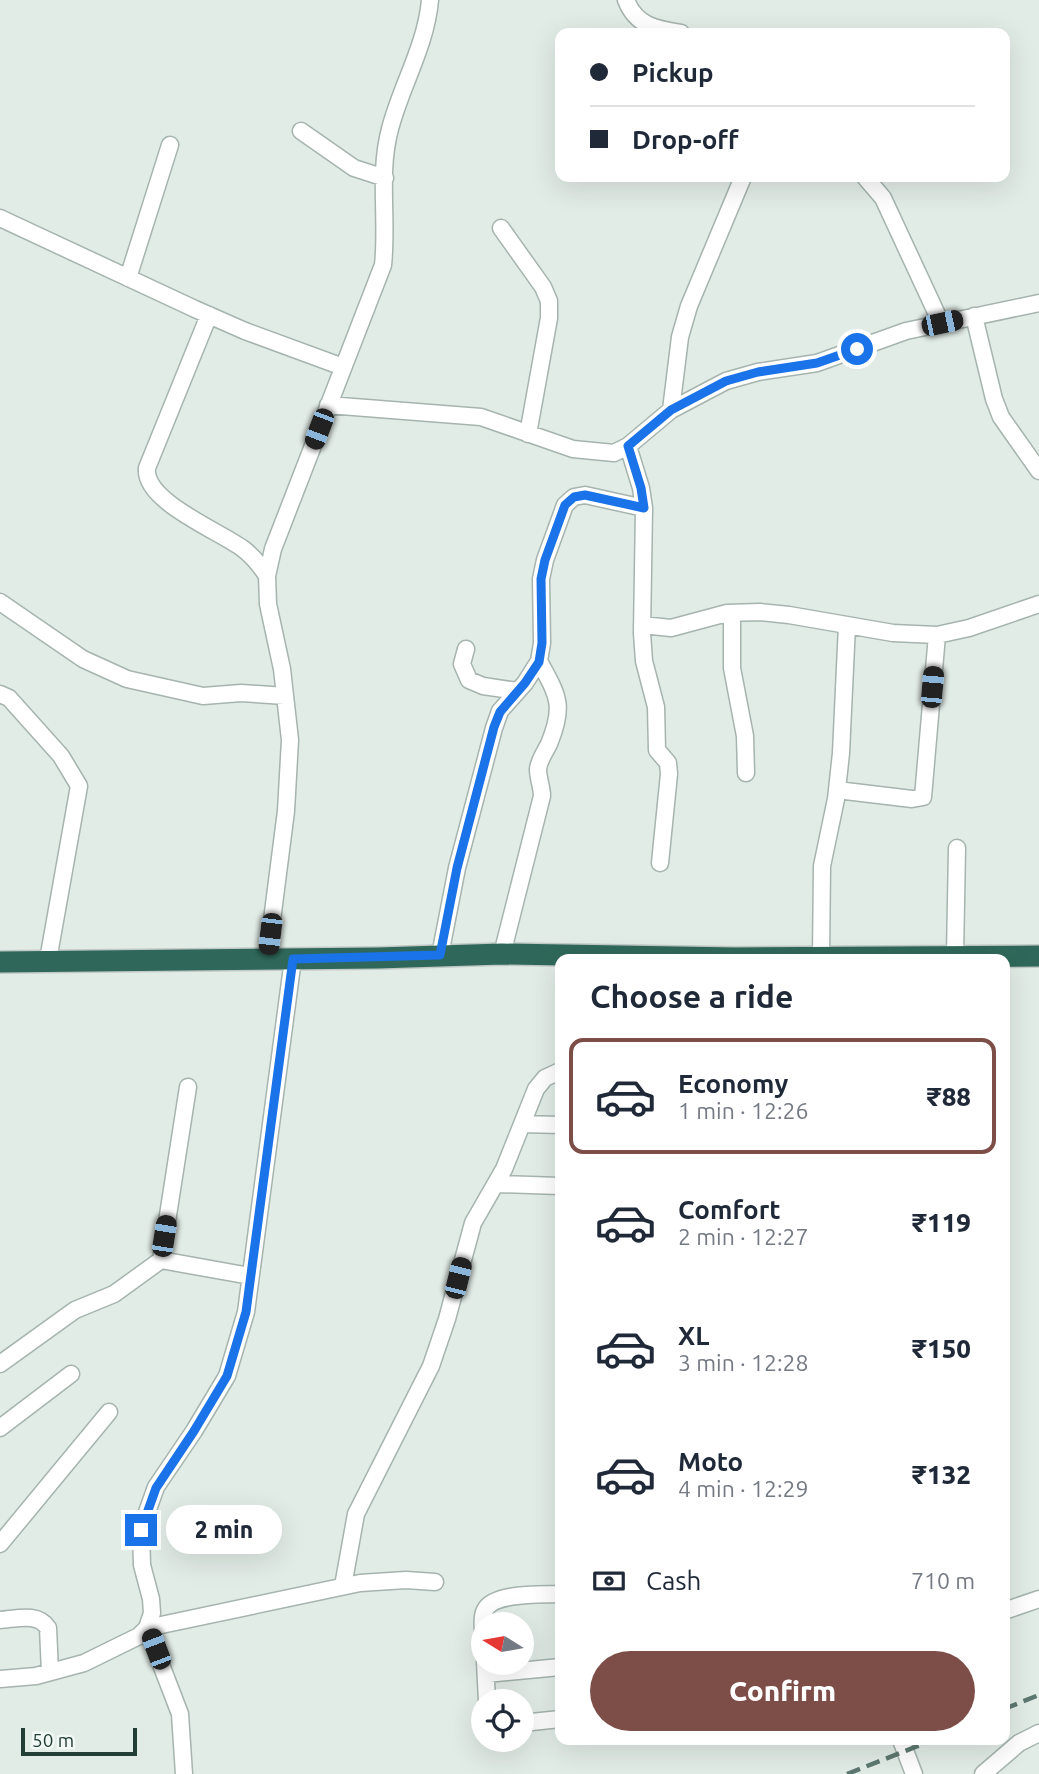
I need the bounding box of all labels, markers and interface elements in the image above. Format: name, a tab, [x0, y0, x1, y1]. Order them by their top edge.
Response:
text: Pickup	[632, 58, 714, 87]
text: Drop-off	[632, 125, 739, 154]
car	[920, 308, 965, 338]
route start	[841, 333, 873, 365]
car	[302, 406, 337, 452]
car	[920, 665, 945, 709]
car	[258, 912, 283, 956]
text: Choose a ride	[590, 978, 793, 1014]
icon: car	[594, 1065, 657, 1128]
text: Economy	[678, 1069, 788, 1098]
text: ₹88	[927, 1082, 971, 1111]
text: 1 min · 12:26	[678, 1098, 809, 1123]
icon: car	[594, 1191, 657, 1254]
text: Comfort	[678, 1195, 781, 1224]
text: ₹119	[912, 1208, 971, 1237]
car	[151, 1214, 178, 1258]
text: 2 min · 12:27	[678, 1224, 809, 1249]
car	[443, 1255, 474, 1301]
icon: car	[594, 1317, 657, 1380]
text: XL	[678, 1321, 709, 1350]
text: ₹150	[912, 1334, 971, 1363]
text: 3 min · 12:28	[678, 1350, 809, 1375]
icon: car	[594, 1443, 657, 1506]
text: Moto	[678, 1447, 743, 1476]
text: ₹132	[912, 1460, 971, 1489]
text: 4 min · 12:29	[678, 1476, 809, 1501]
callout: 2 min	[166, 1506, 281, 1554]
route end	[125, 1514, 157, 1546]
text: 2 min	[195, 1517, 253, 1542]
icon: cash	[590, 1562, 628, 1600]
text: Cash	[646, 1566, 701, 1595]
text: 710 m	[911, 1568, 975, 1593]
north arrow	[471, 1612, 534, 1675]
map controls	[471, 1612, 534, 1752]
car	[139, 1626, 174, 1672]
button: Confirm	[590, 1651, 975, 1731]
button: locate	[471, 1689, 534, 1752]
scale bar	[21, 1725, 136, 1757]
text: 50 m	[32, 1729, 74, 1751]

